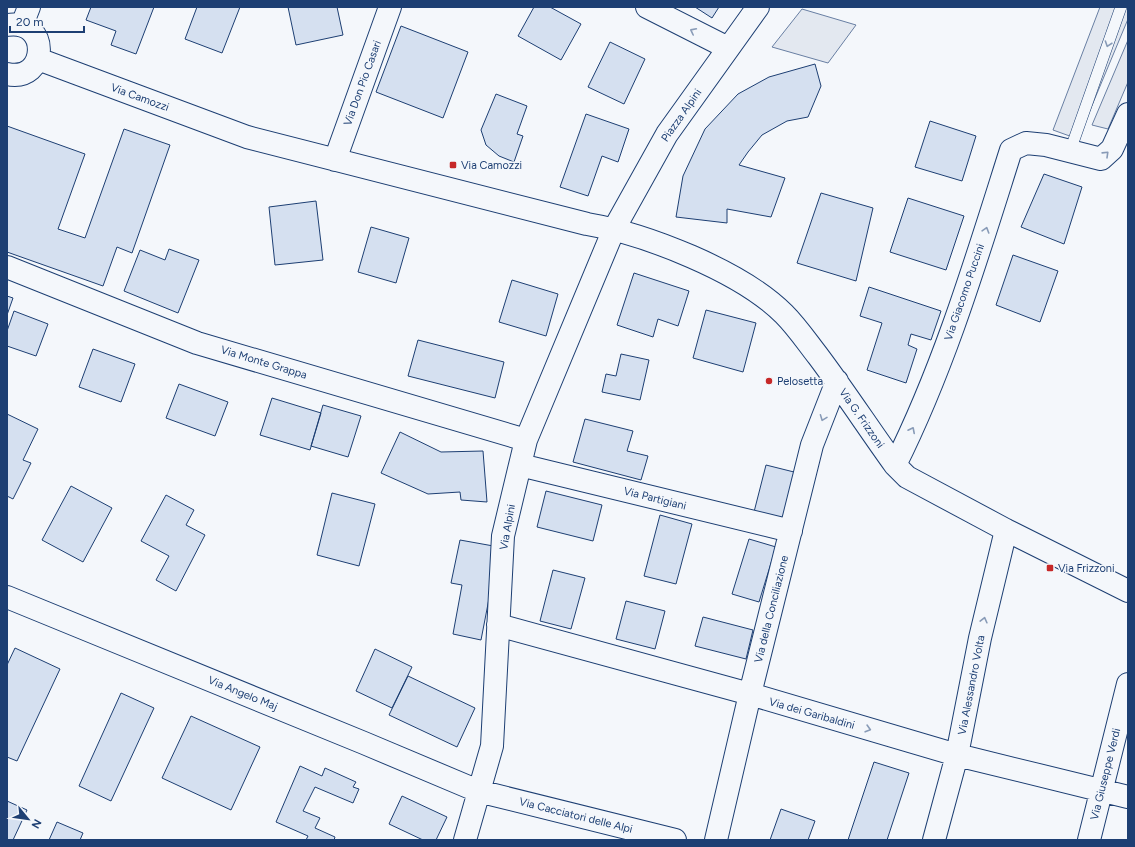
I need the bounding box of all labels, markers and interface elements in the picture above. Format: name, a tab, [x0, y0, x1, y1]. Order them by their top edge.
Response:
scale bar	[10, 8, 84, 34]
text: 20 m	[16, 15, 44, 29]
one-way arrow	[690, 28, 698, 35]
street label: Via Don Pio Casari	[341, 39, 384, 128]
one-way arrow	[1104, 40, 1113, 47]
street label: Via Camozzi	[109, 81, 171, 114]
street label: Piazza Alpini	[659, 86, 704, 144]
one-way arrow	[1101, 151, 1109, 159]
place label: Via Camozzi	[461, 159, 522, 172]
marker: Via Camozzi	[448, 160, 458, 170]
one-way arrow	[981, 226, 990, 233]
street label: Via Giacomo Puccini	[942, 242, 987, 342]
street label: Via Monte Grappa	[219, 343, 309, 382]
place label: Pelosetta	[777, 375, 823, 388]
marker: Pelosetta	[764, 376, 774, 386]
street label: Via G. Frizzoni	[836, 386, 887, 451]
one-way arrow	[819, 414, 827, 421]
one-way arrow	[907, 427, 915, 435]
street label: Via Partigiani	[622, 484, 688, 513]
street label: Via Alpini	[497, 503, 518, 551]
street label: Via della Conciliazione	[752, 554, 791, 664]
place label: Via Frizzoni	[1058, 562, 1115, 575]
marker: Via Frizzoni	[1045, 563, 1055, 573]
one-way arrow	[979, 617, 988, 624]
street label: Via Alessandro Volta	[955, 634, 988, 736]
street label: Via Angelo Maj	[206, 674, 280, 713]
street label: Via dei Garibaldini	[767, 695, 856, 732]
one-way arrow	[864, 724, 871, 733]
street label: Via Giuseppe Verdi	[1088, 727, 1123, 821]
street label: Via Cacciatori delle Alpi	[518, 795, 634, 836]
north arrow	[8, 799, 48, 839]
text: N	[29, 817, 44, 830]

